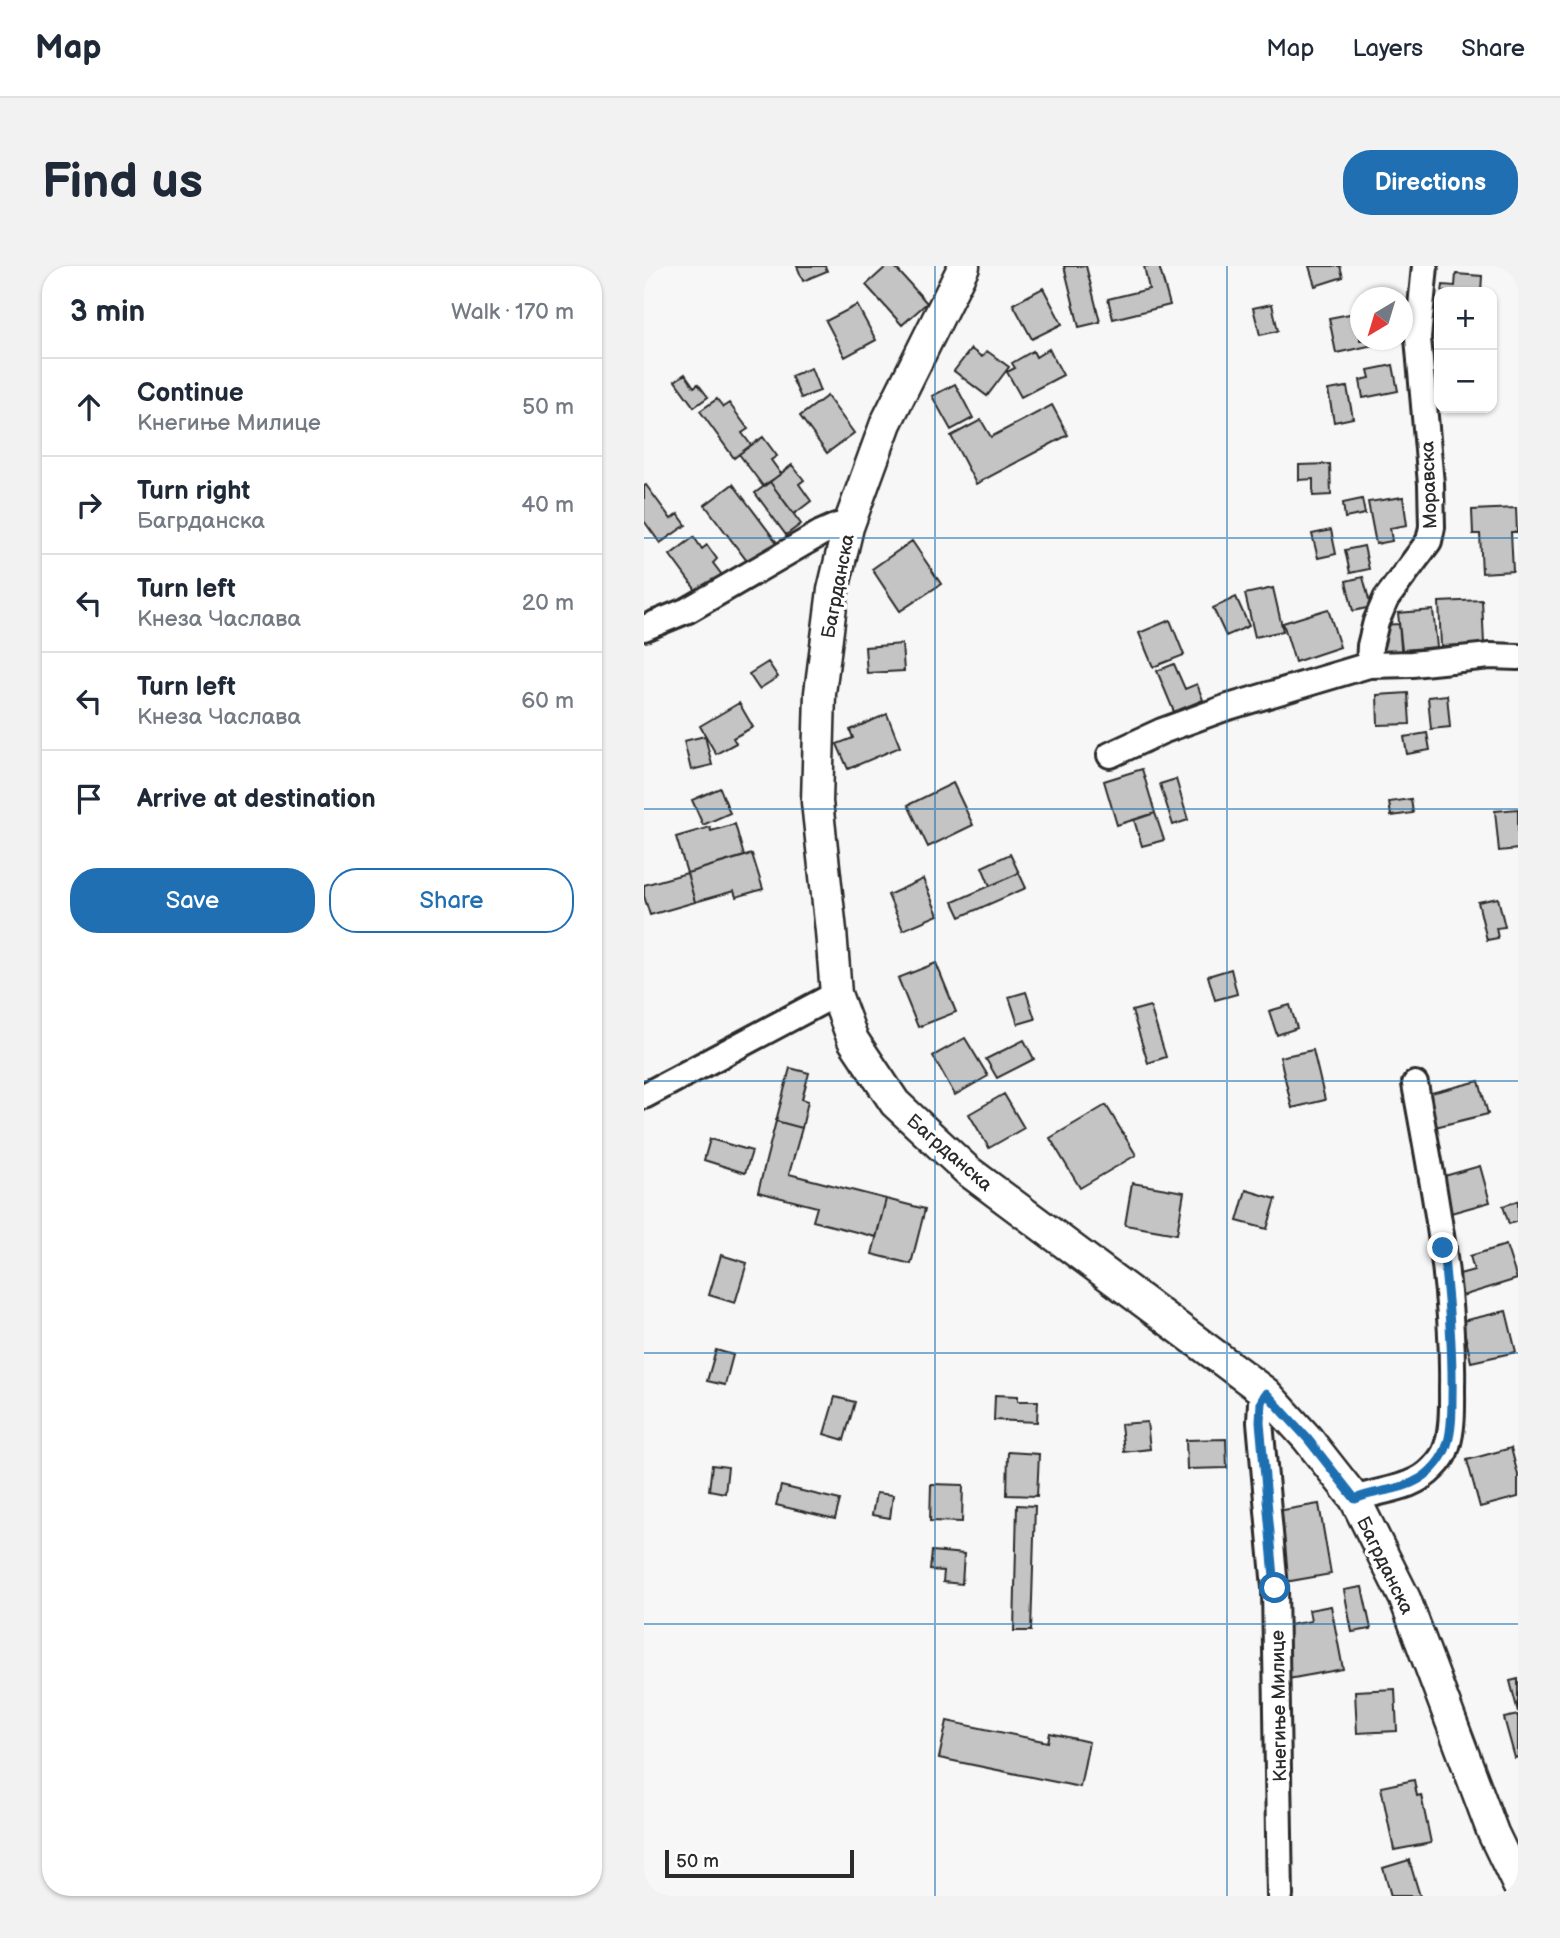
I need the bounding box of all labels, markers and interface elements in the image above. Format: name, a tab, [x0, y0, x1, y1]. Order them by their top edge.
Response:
text: Map	[35, 28, 101, 68]
text: Map	[1266, 34, 1314, 63]
text: Layers	[1352, 34, 1423, 63]
text: Share	[1461, 34, 1525, 63]
button: Directions	[1343, 150, 1518, 215]
text: Find us	[42, 153, 203, 212]
north arrow	[1350, 287, 1413, 350]
map controls	[1434, 287, 1497, 413]
button: +	[1434, 287, 1497, 350]
text: 3 min	[70, 294, 145, 330]
text: Walk · 170 m	[451, 298, 574, 326]
button: −	[1434, 350, 1497, 413]
text: Continue	[137, 378, 244, 409]
icon: ahead	[70, 388, 108, 426]
text: 50 m	[522, 393, 574, 421]
text: Кнегиње Милице	[137, 409, 321, 437]
street label: Моравска	[1416, 441, 1443, 529]
text: Turn right	[137, 476, 250, 507]
icon: right	[70, 486, 108, 524]
text: 40 m	[521, 491, 574, 519]
text: Багрданска	[137, 507, 265, 535]
street label: Багрданска	[817, 532, 860, 640]
text: Turn left	[137, 574, 236, 605]
icon: left	[70, 584, 108, 622]
text: 20 m	[522, 589, 574, 617]
text: Кнеза Часлава	[137, 605, 301, 633]
text: Turn left	[137, 672, 236, 703]
icon: left	[70, 682, 108, 720]
text: 60 m	[521, 687, 574, 715]
text: Кнеза Часлава	[137, 703, 301, 731]
icon: arrive	[70, 780, 108, 818]
text: Arrive at destination	[137, 784, 376, 815]
button: Save	[70, 868, 315, 933]
button: Share	[329, 868, 574, 933]
street label: Багрданска	[902, 1110, 997, 1197]
route end	[1427, 1232, 1458, 1263]
street label: Багрданска	[1351, 1513, 1418, 1618]
route start	[1259, 1572, 1290, 1603]
street label: Кнегиње Милице	[1267, 1629, 1292, 1782]
scale bar	[665, 1847, 854, 1879]
text: 50 m	[676, 1850, 719, 1873]

